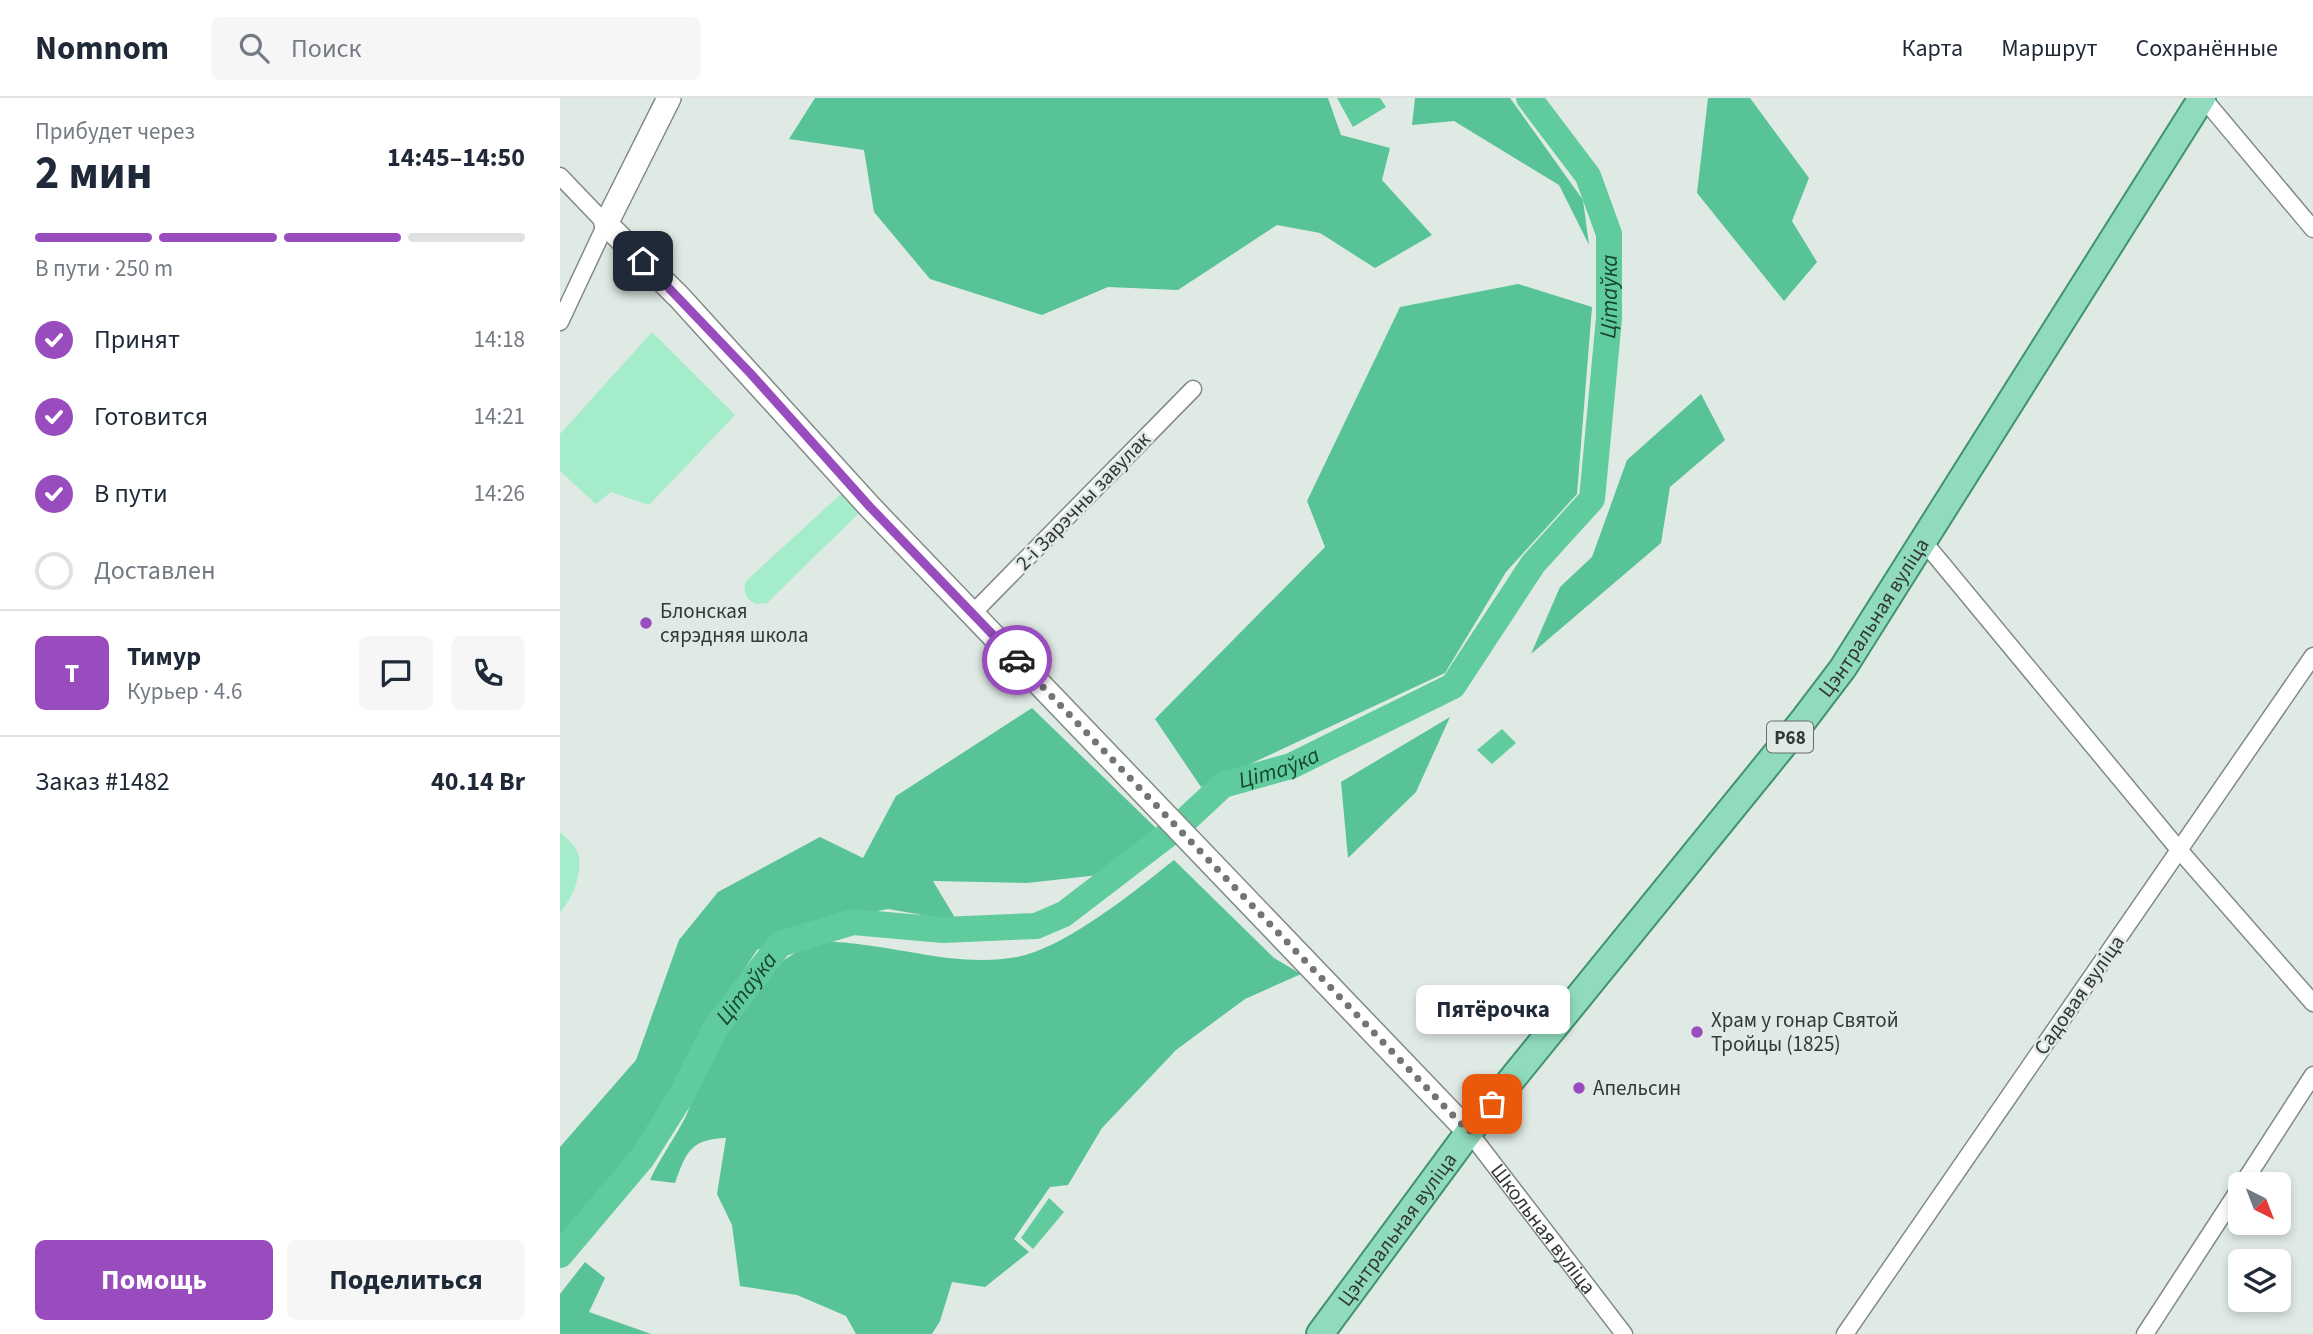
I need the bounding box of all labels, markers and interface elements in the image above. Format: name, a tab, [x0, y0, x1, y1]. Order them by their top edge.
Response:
search box	[211, 17, 701, 80]
text: Nomnom	[35, 25, 169, 72]
icon: search	[235, 29, 273, 67]
text: Поиск	[291, 30, 361, 67]
text: Карта	[1902, 31, 1963, 66]
text: Маршрут	[2001, 31, 2097, 66]
text: Сохранённые	[2135, 31, 2278, 66]
text: Прибудет через	[35, 115, 195, 148]
text: 14:45–14:50	[387, 139, 525, 176]
text: 2 мин	[35, 141, 152, 206]
pin	[613, 231, 673, 291]
icon: home	[624, 242, 662, 280]
text: В пути · 250 m	[35, 252, 173, 285]
water label: Цітаўка	[1591, 254, 1626, 340]
icon: check	[35, 321, 73, 359]
text: Принят	[94, 321, 180, 358]
text: 14:18	[474, 323, 525, 356]
icon: check	[35, 398, 73, 436]
text: Готовится	[94, 398, 208, 435]
text: 14:21	[474, 400, 525, 433]
street label: 2-і Зарэчны завулак	[1009, 424, 1158, 577]
icon: check	[35, 475, 73, 513]
text: В пути	[94, 475, 168, 512]
text: 14:26	[474, 477, 525, 510]
street label: Цэнтральная вуліца	[1811, 532, 1936, 704]
text: Доставлен	[94, 552, 216, 589]
place label: Блонская сярэдняя школа	[660, 596, 809, 650]
marker: Блонская сярэдняя школа	[638, 615, 654, 631]
courier	[982, 625, 1052, 695]
button: chat	[359, 636, 433, 710]
button: phone	[451, 636, 525, 710]
text: Тимур	[127, 638, 201, 675]
icon: car	[998, 641, 1036, 679]
text: Т	[65, 655, 79, 692]
text: Курьер · 4.6	[127, 675, 242, 708]
road number: Р68	[1767, 722, 1813, 752]
water label: Цітаўка	[1235, 738, 1325, 797]
text: Заказ #1482	[35, 763, 170, 800]
text: 40.14 Br	[431, 763, 525, 800]
street label: Садовая вуліца	[2026, 929, 2132, 1061]
water label: Цітаўка	[708, 945, 785, 1032]
callout: Пятёрочка	[1415, 985, 1569, 1034]
text: Пятёрочка	[1436, 993, 1550, 1026]
place label: Храм у гонар Святой Тройцы (1825)	[1711, 1005, 1899, 1059]
marker: Храм у гонар Святой Тройцы (1825)	[1689, 1024, 1705, 1040]
place label: Апельсин	[1593, 1073, 1681, 1103]
pin	[1462, 1074, 1522, 1134]
marker: Апельсин	[1571, 1080, 1587, 1096]
icon: bag	[1473, 1085, 1511, 1123]
street label: Цэнтральная вуліца	[1330, 1146, 1464, 1313]
street label: Школьная вуліца	[1483, 1157, 1603, 1300]
north arrow	[2228, 1172, 2291, 1236]
map controls	[2228, 1172, 2291, 1312]
button: Помощь	[35, 1240, 273, 1320]
button: Поделиться	[287, 1240, 525, 1320]
button: layers	[2228, 1249, 2291, 1312]

